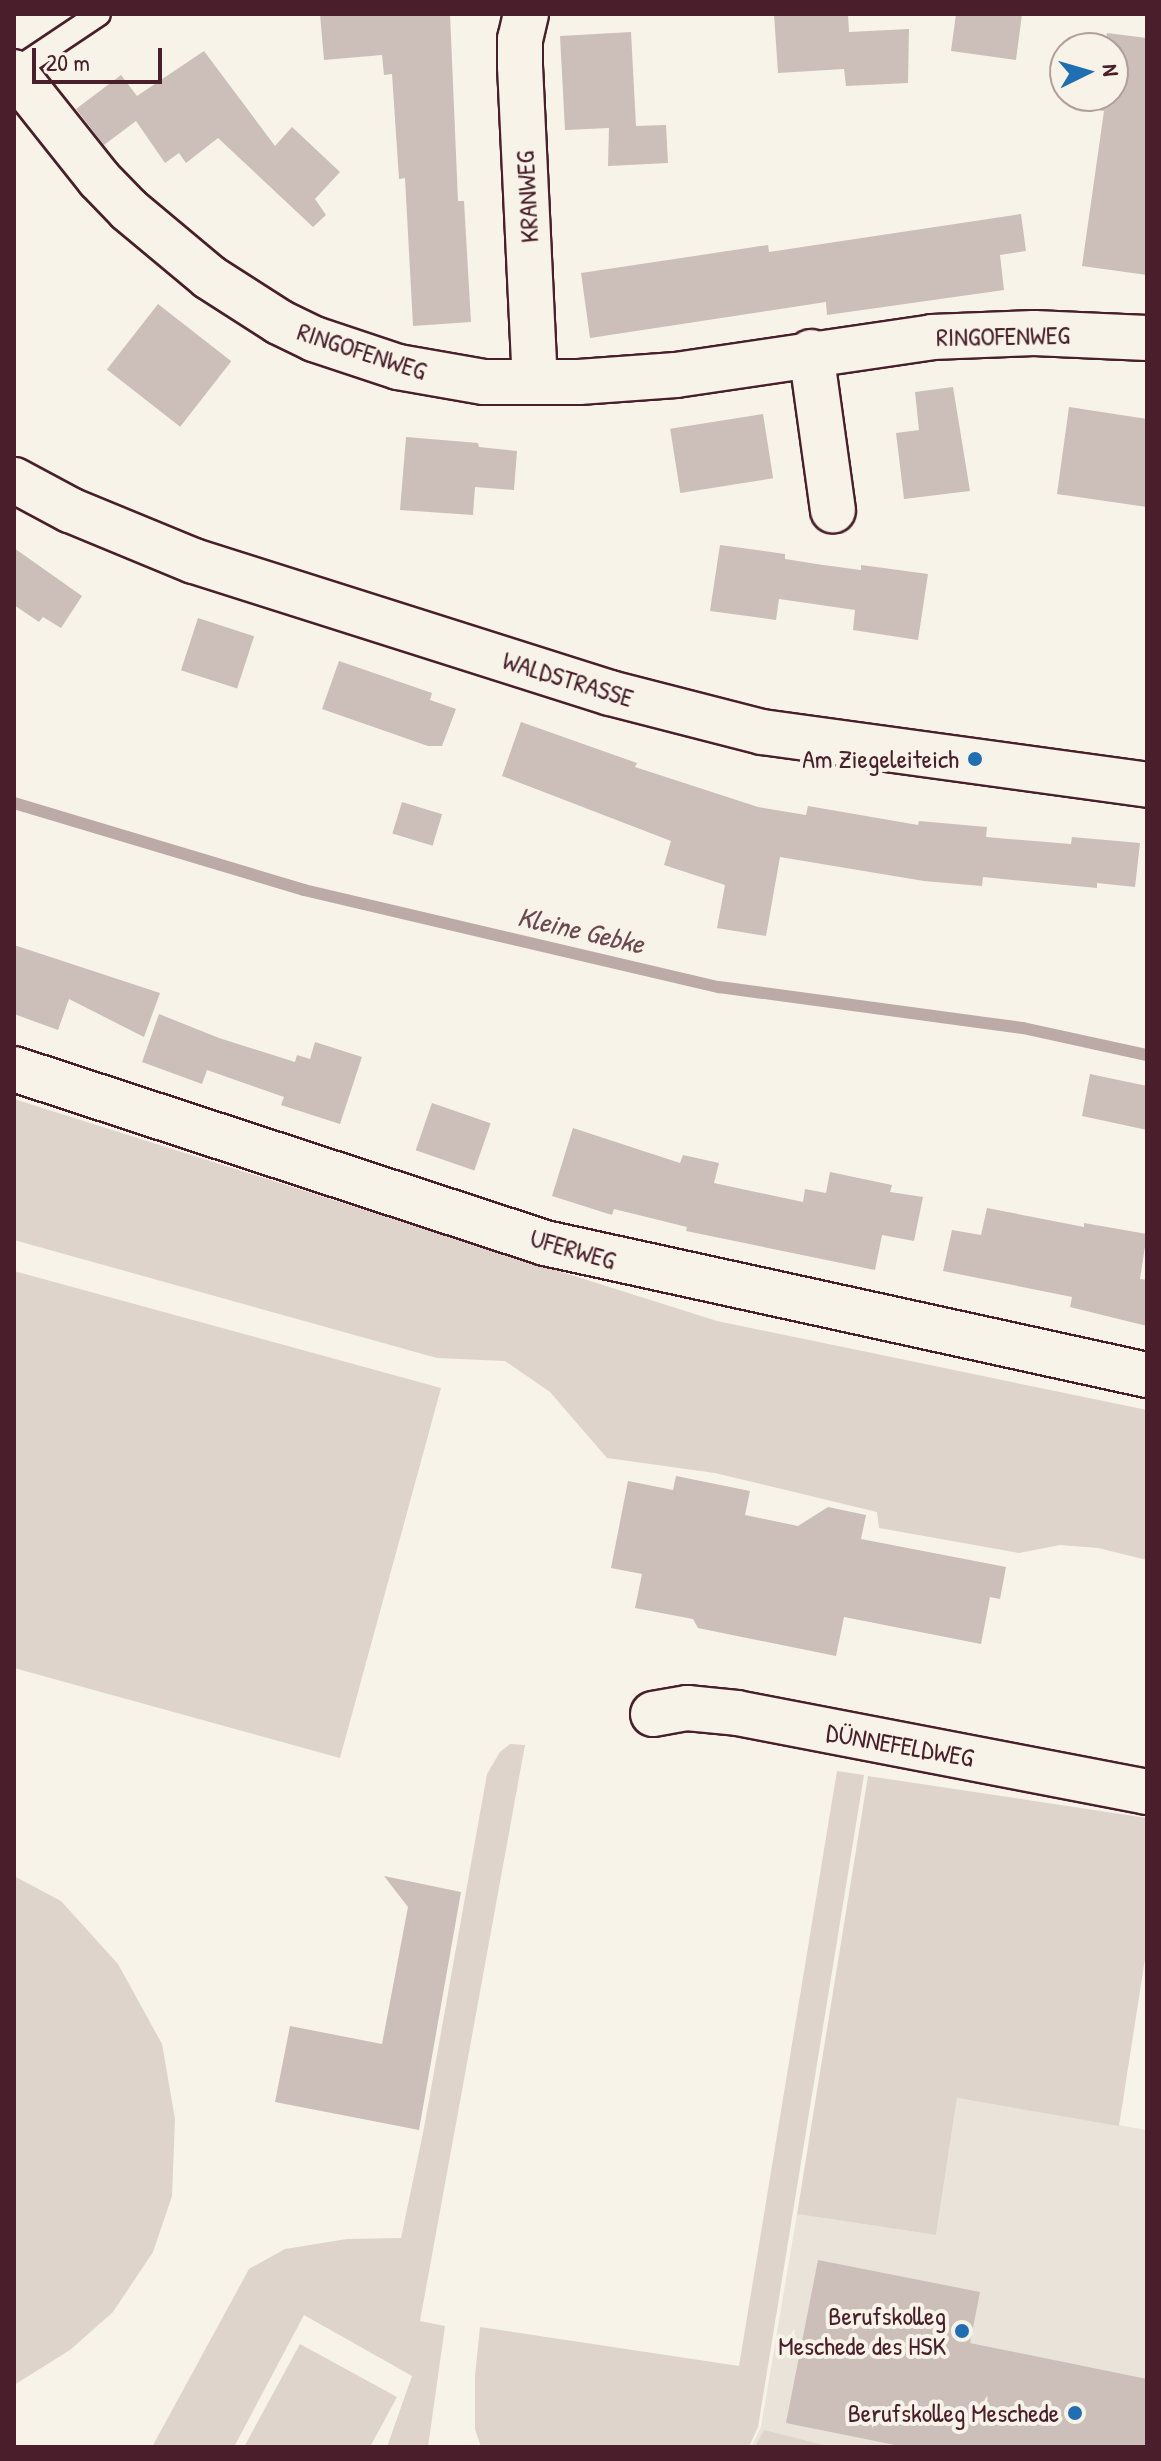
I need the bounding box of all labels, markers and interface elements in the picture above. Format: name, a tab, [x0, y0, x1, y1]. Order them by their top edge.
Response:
scale bar	[36, 32, 166, 82]
north arrow	[1049, 32, 1129, 112]
text: 20 m	[46, 46, 90, 78]
text: N	[1095, 63, 1126, 77]
street label: KRANWEG	[509, 150, 545, 244]
street label: RINGOFENWEG	[294, 315, 430, 387]
street label: RINGOFENWEG	[936, 319, 1070, 353]
street label: WALDSTRASSE	[499, 644, 637, 714]
place label: Am Ziegeleiteich	[802, 743, 959, 775]
marker: Am Ziegeleiteich	[966, 750, 984, 768]
water label: Kleine Gebke	[515, 899, 647, 961]
street label: UFERWEG	[527, 1222, 619, 1276]
street label: DÜNNEFELDWEG	[824, 1717, 976, 1773]
place label: Berufskolleg Meschede des HSK	[778, 2300, 946, 2362]
marker: Berufskolleg Meschede des HSK	[953, 2322, 971, 2340]
place label: Berufskolleg Meschede	[848, 2397, 1059, 2429]
marker: Berufskolleg Meschede	[1066, 2404, 1084, 2422]

